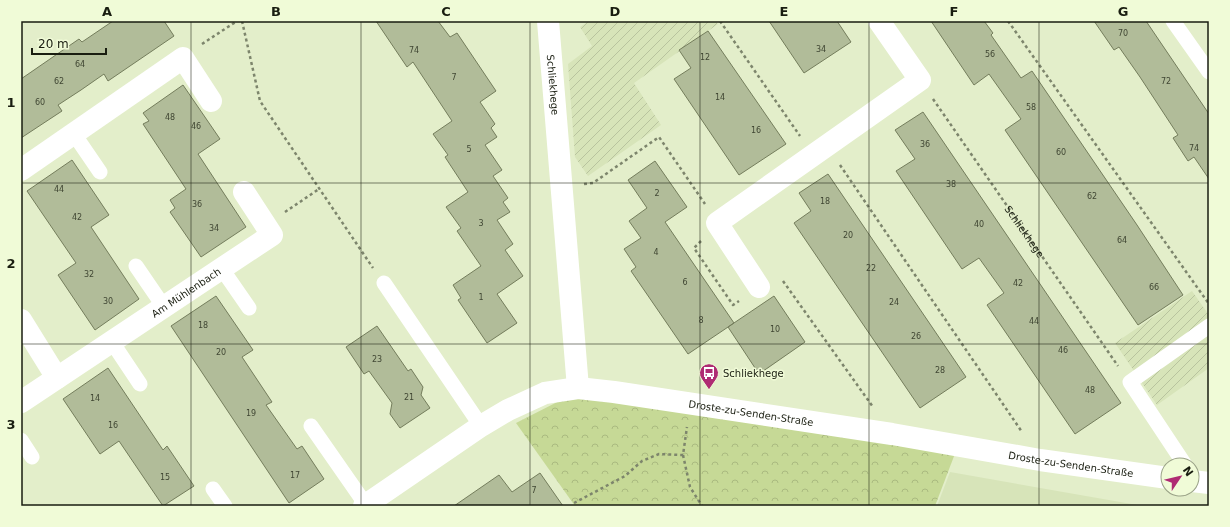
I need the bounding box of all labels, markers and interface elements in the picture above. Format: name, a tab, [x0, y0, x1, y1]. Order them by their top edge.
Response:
text: A	[102, 4, 112, 19]
text: B	[271, 4, 281, 19]
text: C	[441, 4, 451, 19]
text: D	[610, 4, 621, 19]
text: E	[780, 4, 788, 19]
text: F	[950, 4, 958, 19]
text: G	[1118, 4, 1128, 19]
house number: 70	[1118, 29, 1128, 38]
scale bar	[32, 30, 106, 56]
text: 20 m	[38, 37, 69, 51]
house number: 34	[816, 45, 826, 54]
house number: 74	[409, 46, 419, 55]
house number: 56	[985, 50, 995, 59]
house number: 12	[700, 53, 710, 62]
street label: Schliekhege	[545, 54, 561, 116]
house number: 64	[75, 60, 85, 69]
house number: 7	[451, 73, 457, 82]
house number: 62	[54, 77, 64, 86]
house number: 72	[1161, 77, 1171, 86]
house number: 14	[715, 93, 725, 102]
text: 1	[6, 95, 16, 110]
house number: 60	[35, 98, 45, 107]
house number: 58	[1026, 103, 1036, 112]
house number: 48	[165, 113, 175, 122]
house number: 46	[191, 122, 201, 131]
house number: 16	[751, 126, 761, 135]
house number: 36	[920, 140, 930, 149]
house number: 74	[1189, 144, 1199, 153]
house number: 5	[466, 145, 472, 154]
house number: 60	[1056, 148, 1066, 157]
house number: 38	[946, 180, 956, 189]
house number: 44	[54, 185, 64, 194]
house number: 2	[654, 189, 660, 198]
house number: 62	[1087, 192, 1097, 201]
house number: 18	[820, 197, 830, 206]
house number: 36	[192, 200, 202, 209]
street label: Schliekhege	[1003, 203, 1047, 259]
house number: 42	[72, 213, 82, 222]
house number: 3	[478, 219, 484, 228]
house number: 40	[974, 220, 984, 229]
house number: 34	[209, 224, 219, 233]
house number: 20	[843, 231, 853, 240]
house number: 64	[1117, 236, 1127, 245]
house number: 4	[653, 248, 659, 257]
text: 2	[6, 256, 16, 271]
house number: 22	[866, 264, 876, 273]
street label: Am Mühlenbach	[149, 265, 223, 319]
house number: 32	[84, 270, 94, 279]
house number: 6	[682, 278, 688, 287]
house number: 42	[1013, 279, 1023, 288]
house number: 66	[1149, 283, 1159, 292]
house number: 1	[478, 293, 484, 302]
house number: 30	[103, 297, 113, 306]
house number: 24	[889, 298, 899, 307]
house number: 8	[698, 316, 704, 325]
house number: 44	[1029, 317, 1039, 326]
house number: 18	[198, 321, 208, 330]
house number: 10	[770, 325, 780, 334]
house number: 26	[911, 332, 921, 341]
house number: 46	[1058, 346, 1068, 355]
house number: 20	[216, 348, 226, 357]
house number: 23	[372, 355, 382, 364]
bus stop icon: Schliekhege	[698, 362, 720, 390]
house number: 28	[935, 366, 945, 375]
place label: Schliekhege	[723, 368, 784, 379]
house number: 48	[1085, 386, 1095, 395]
house number: 21	[404, 393, 414, 402]
house number: 14	[90, 394, 100, 403]
street label: Droste-zu-Senden-Straße	[688, 398, 814, 428]
house number: 19	[246, 409, 256, 418]
text: 3	[6, 417, 16, 432]
house number: 16	[108, 421, 118, 430]
street label: Droste-zu-Senden-Straße	[1008, 449, 1134, 479]
north arrow	[1160, 457, 1200, 497]
text: N	[1180, 464, 1196, 479]
house number: 17	[290, 471, 300, 480]
house number: 15	[160, 473, 170, 482]
house number: 7	[531, 486, 537, 495]

